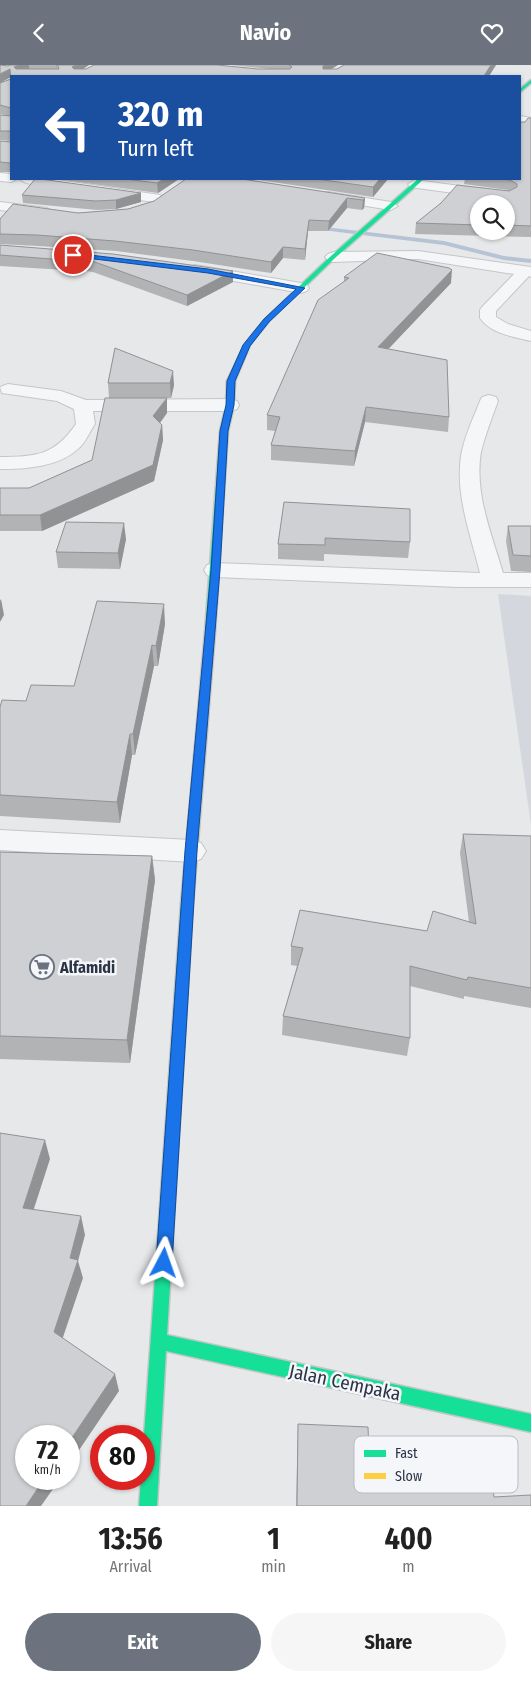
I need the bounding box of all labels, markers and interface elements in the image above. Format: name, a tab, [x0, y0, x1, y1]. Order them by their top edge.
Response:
icon: back	[25, 19, 53, 47]
text: Navio	[240, 19, 291, 46]
icon: heart	[478, 19, 506, 47]
text: 320 m	[118, 93, 204, 135]
icon: left	[35, 95, 100, 160]
text: Turn left	[118, 135, 194, 162]
map controls	[470, 195, 515, 240]
button: search	[470, 195, 515, 240]
pin	[52, 234, 94, 276]
icon: arrive	[59, 241, 87, 269]
supermarket icon: Alfamidi	[29, 954, 55, 980]
place label: Alfamidi	[59, 958, 115, 977]
position arrow	[137, 1236, 189, 1288]
street label: Jalan Cempaka	[287, 1359, 403, 1406]
speed limit sign: 80	[90, 1425, 155, 1490]
text: 72	[36, 1436, 59, 1466]
legend	[354, 1436, 518, 1493]
text: Fast	[395, 1445, 418, 1462]
text: km/h	[34, 1463, 61, 1477]
text: Slow	[395, 1468, 422, 1485]
text: 13:56	[98, 1521, 163, 1557]
text: 1	[267, 1521, 280, 1557]
text: 400	[384, 1521, 433, 1557]
text: Arrival	[109, 1557, 152, 1576]
text: min	[261, 1557, 286, 1576]
text: m	[402, 1557, 415, 1576]
button: Exit	[25, 1613, 261, 1671]
button: Share	[271, 1613, 506, 1671]

